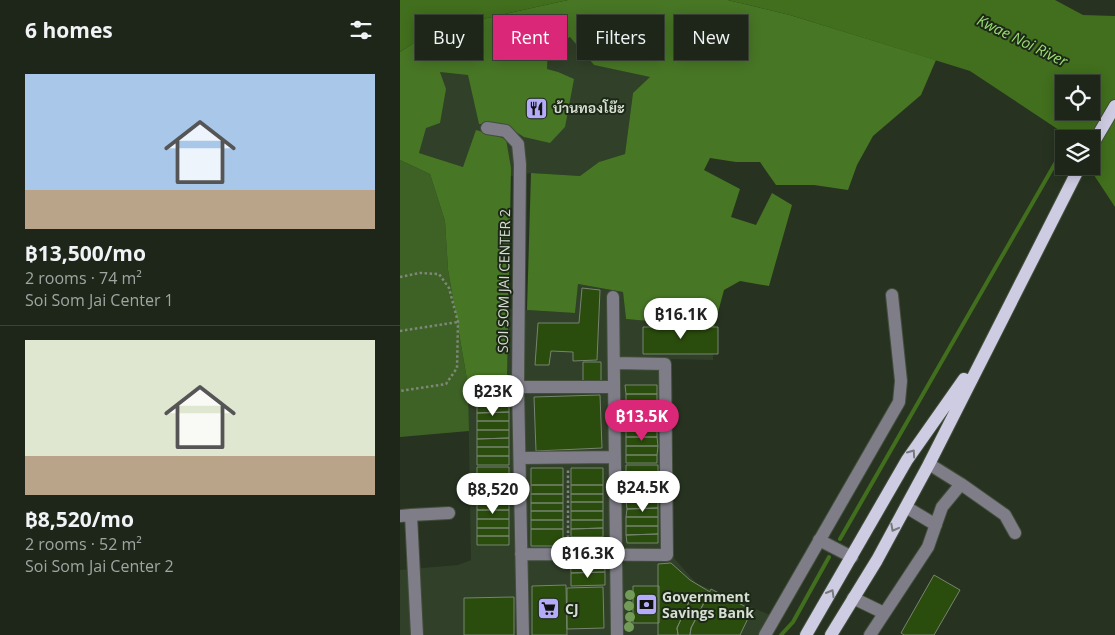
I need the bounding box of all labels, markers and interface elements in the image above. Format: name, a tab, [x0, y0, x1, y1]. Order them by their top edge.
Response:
water label: Kwae Noi River	[974, 10, 1072, 71]
chip: Buy	[415, 15, 483, 60]
chip: Rent	[493, 15, 567, 60]
chip: Filters	[577, 15, 664, 60]
chip: New	[674, 15, 748, 60]
text: 6 homes	[25, 16, 113, 44]
icon: filters	[347, 16, 375, 44]
map controls	[1055, 75, 1100, 175]
button: locate	[1055, 75, 1100, 120]
restaurant icon: บ้านทองโย๊ะ	[525, 96, 549, 120]
place label: บ้านทองโย๊ะ	[553, 98, 625, 117]
icon: home	[155, 107, 245, 197]
button: layers	[1055, 130, 1100, 175]
street label: SOI SOM JAI CENTER 2	[493, 209, 514, 353]
text: ฿13,500/mo	[25, 239, 146, 267]
text: 2 rooms · 74 m²	[25, 267, 142, 289]
text: Soi Som Jai Center 1	[25, 289, 174, 311]
pin: ฿16.1K	[640, 298, 722, 340]
text: ฿16.1K	[655, 303, 707, 325]
icon: home	[155, 372, 245, 462]
pin: ฿23K	[463, 374, 523, 417]
text: ฿23K	[474, 380, 512, 402]
pin: ฿13.5K	[601, 400, 683, 442]
text: ฿13.5K	[616, 405, 668, 427]
one-way arrow	[906, 449, 915, 459]
pin: ฿24.5K	[602, 470, 684, 513]
pin: ฿8,520	[452, 472, 534, 515]
text: ฿24.5K	[617, 476, 669, 498]
text: ฿8,520	[468, 478, 518, 500]
text: ฿8,520/mo	[25, 505, 134, 533]
one-way arrow	[890, 523, 900, 532]
text: 2 rooms · 52 m²	[25, 533, 142, 555]
pin: ฿16.3K	[547, 536, 629, 579]
text: ฿16.3K	[562, 542, 614, 564]
text: Soi Som Jai Center 2	[25, 555, 174, 577]
place label: Government Savings Bank	[662, 587, 754, 622]
one-way arrow	[825, 590, 835, 599]
bank icon: Government Savings Bank	[634, 593, 658, 617]
supermarket icon: CJ	[537, 597, 561, 621]
place label: CJ	[565, 599, 579, 618]

